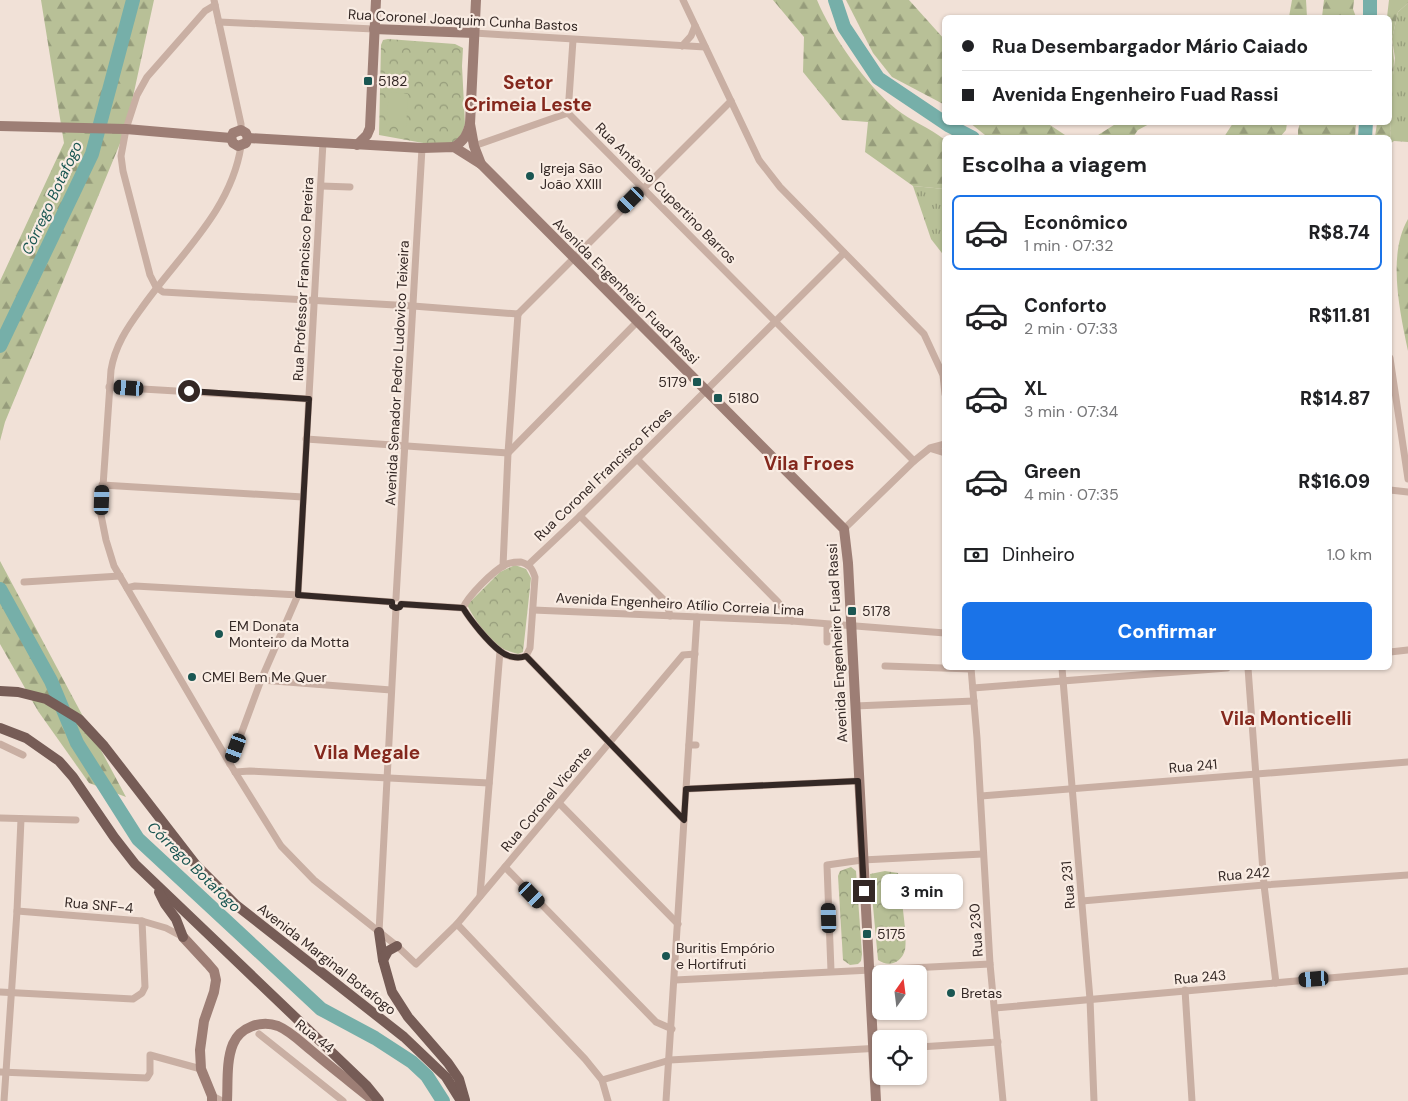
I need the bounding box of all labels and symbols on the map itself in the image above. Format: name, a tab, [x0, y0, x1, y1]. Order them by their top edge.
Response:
street label: Rua Coronel Joaquim Cunha Bastos	[348, 5, 578, 35]
district label: Setor Crimeia Leste	[464, 70, 592, 117]
place label: 5182	[378, 72, 407, 90]
marker: 5182	[362, 75, 374, 87]
street label: Rua Antônio Cupertino Barros	[592, 119, 740, 267]
water label: Córrego Botafogo	[17, 138, 87, 258]
place label: Igreja São João XXIII	[540, 159, 603, 193]
marker: Igreja São João XXIII	[524, 170, 536, 182]
street label: Rua Professor Francisco Pereira	[289, 177, 317, 381]
car	[615, 184, 646, 216]
street label: Avenida Engenheiro Fuad Rassi	[549, 214, 703, 368]
street label: Avenida Senador Pedro Ludovico Teixeira	[381, 240, 413, 506]
place label: 5179	[658, 373, 687, 391]
marker: 5179	[691, 376, 703, 388]
car	[113, 379, 144, 397]
route start	[178, 380, 200, 402]
place label: 5180	[728, 389, 759, 407]
marker: 5180	[712, 392, 724, 404]
street label: Rua Coronel Francisco Froes	[530, 403, 676, 545]
district label: Vila Froes	[764, 451, 854, 476]
car	[93, 485, 110, 515]
street label: Avenida Engenheiro Fuad Rassi	[823, 543, 851, 743]
street label: Avenida Engenheiro Atílio Correia Lima	[555, 589, 805, 619]
place label: 5178	[862, 602, 891, 620]
marker: 5178	[846, 605, 858, 617]
place label: EM Donata Monteiro da Motta	[229, 617, 349, 651]
marker: EM Donata Monteiro da Motta	[213, 628, 225, 640]
place label: CMEI Bem Me Quer	[202, 668, 327, 686]
marker: CMEI Bem Me Quer	[186, 671, 198, 683]
district label: Vila Monticelli	[1220, 706, 1352, 731]
car	[223, 731, 248, 765]
district label: Vila Megale	[314, 740, 420, 765]
street label: Rua Coronel Vicente	[497, 743, 595, 855]
street label: Rua 241	[1168, 755, 1218, 777]
water label: Córrego Botafogo	[143, 817, 245, 917]
street label: Rua 231	[1057, 860, 1079, 910]
street label: Rua 242	[1217, 863, 1271, 885]
callout: 3 min	[882, 874, 964, 908]
car	[516, 879, 547, 911]
route end	[853, 880, 875, 902]
street label: Rua SNF-4	[64, 893, 135, 917]
street label: Avenida Marginal Botafogo	[254, 899, 400, 1019]
car	[820, 903, 837, 933]
street label: Rua 230	[965, 903, 987, 957]
place label: 5175	[877, 925, 906, 943]
marker: 5175	[861, 928, 873, 940]
place label: Buritis Empório e Hortifruti	[676, 939, 775, 973]
marker: Buritis Empório e Hortifruti	[660, 950, 672, 962]
north arrow	[872, 965, 928, 1020]
street label: Rua 243	[1173, 966, 1227, 988]
car	[1298, 970, 1329, 988]
place label: Bretas	[961, 984, 1002, 1002]
marker: Bretas	[945, 987, 957, 999]
street label: Rua 44	[292, 1015, 339, 1057]

